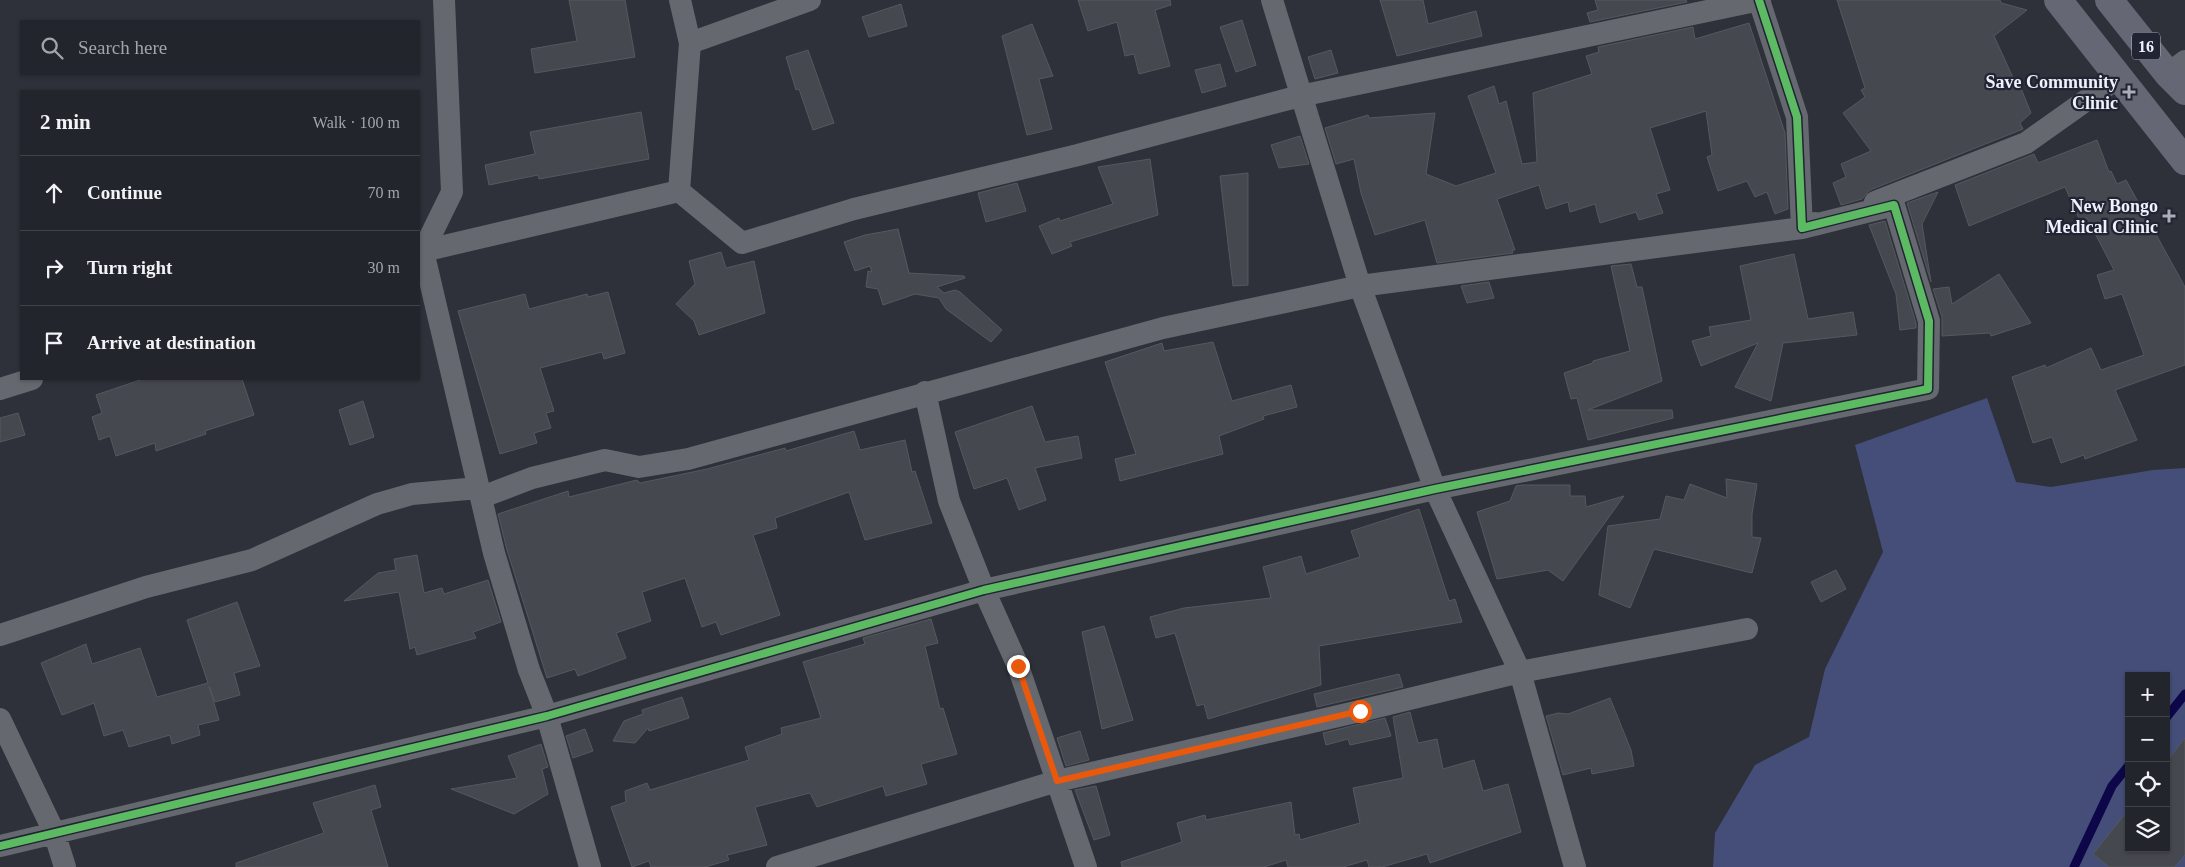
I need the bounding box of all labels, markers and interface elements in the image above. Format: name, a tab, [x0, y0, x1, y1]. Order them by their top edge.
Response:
search box	[20, 20, 420, 75]
road number: 16	[2132, 32, 2160, 59]
icon: search	[38, 34, 66, 62]
text: Search here	[78, 37, 167, 58]
place label: Save Community Clinic	[1985, 72, 2118, 113]
marker: Save Community Clinic	[2122, 85, 2136, 99]
text: 2 min	[40, 110, 91, 134]
text: Walk · 100 m	[313, 114, 400, 131]
icon: ahead	[40, 179, 68, 207]
text: Continue	[87, 182, 162, 203]
text: 70 m	[368, 184, 400, 201]
place label: New Bongo Medical Clinic	[2046, 196, 2158, 237]
marker: New Bongo Medical Clinic	[2162, 209, 2176, 223]
icon: right	[40, 254, 68, 282]
text: Turn right	[87, 257, 172, 278]
text: 30 m	[368, 259, 400, 276]
icon: arrive	[40, 329, 68, 357]
text: Arrive at destination	[87, 332, 256, 353]
route end	[1007, 655, 1030, 678]
map controls	[2125, 672, 2170, 852]
button: +	[2125, 672, 2170, 717]
route start	[1349, 700, 1372, 723]
button: −	[2125, 717, 2170, 762]
button: locate	[2125, 762, 2170, 807]
button: layers	[2125, 807, 2170, 852]

